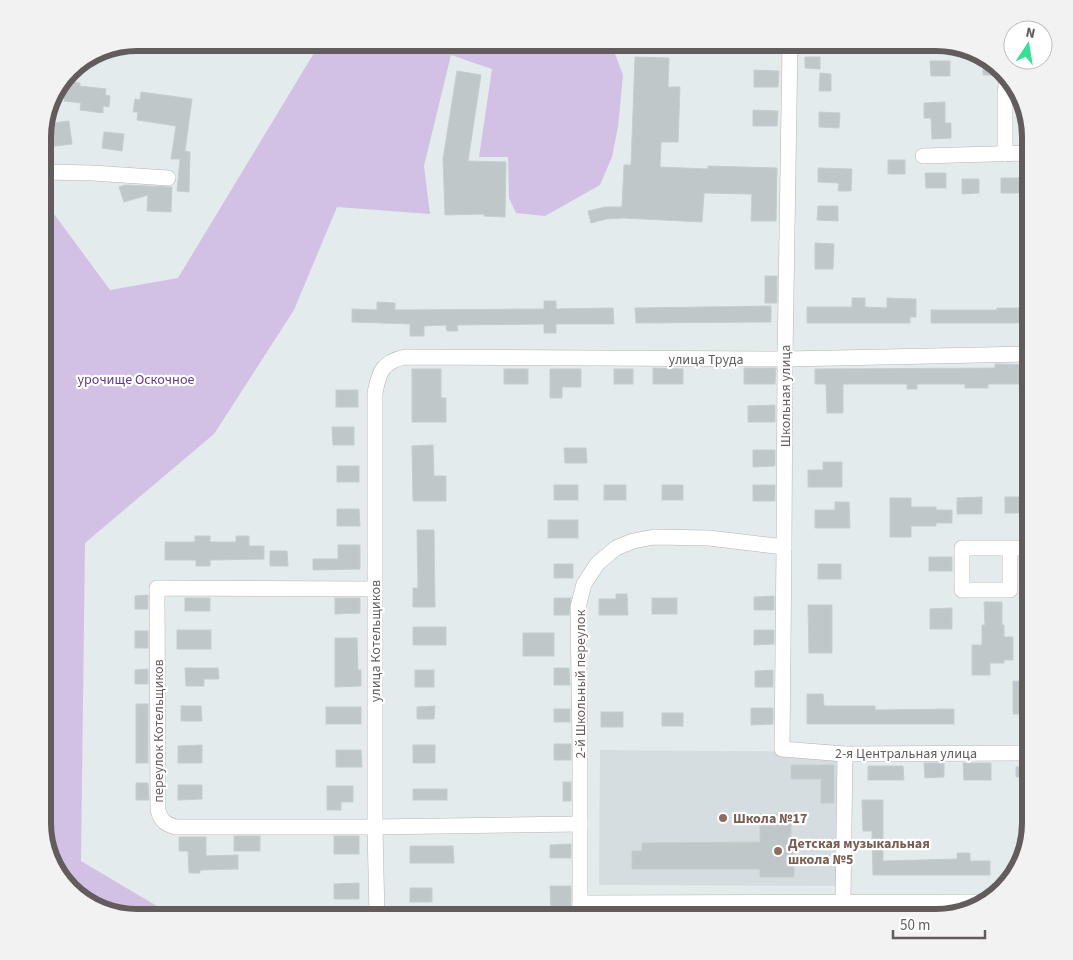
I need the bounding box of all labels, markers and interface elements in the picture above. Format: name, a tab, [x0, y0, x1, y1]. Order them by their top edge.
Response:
north arrow	[1003, 20, 1053, 70]
text: N	[1024, 23, 1037, 44]
street label: Школьная улица	[776, 345, 796, 447]
street label: улица Труда	[668, 350, 744, 370]
park label: урочище Оскочное	[78, 370, 194, 390]
street label: улица Котельщиков	[366, 580, 386, 702]
street label: 2-й Школьный переулок	[571, 610, 591, 758]
street label: переулок Котельщиков	[149, 659, 169, 803]
street label: 2-я Центральная улица	[835, 744, 977, 764]
place label: Школа №17	[733, 809, 807, 829]
marker: Школа №17	[717, 812, 729, 824]
place label: Детская музыкальная школа №5	[788, 834, 930, 870]
marker: Детская музыкальная школа №5	[772, 845, 784, 857]
scale bar	[893, 908, 986, 940]
text: 50 m	[900, 915, 930, 936]

